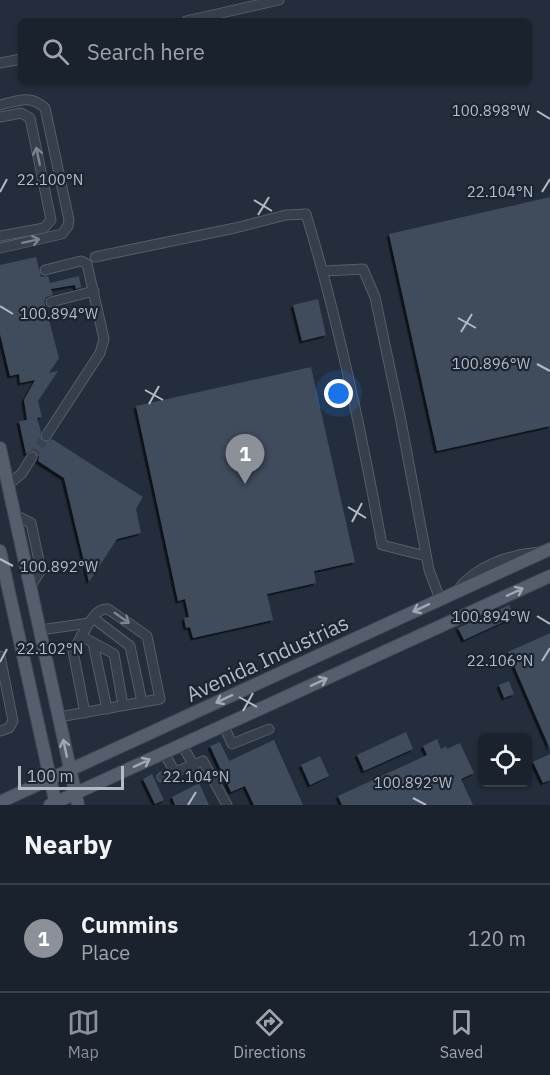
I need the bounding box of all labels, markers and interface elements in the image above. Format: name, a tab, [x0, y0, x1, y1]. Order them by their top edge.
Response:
search box	[18, 18, 532, 84]
icon: search	[39, 35, 72, 68]
text: Search here	[87, 37, 205, 66]
text: 100.898°W	[452, 101, 531, 120]
one-way arrow	[32, 147, 43, 166]
text: 22.100°N	[17, 170, 83, 189]
text: 22.104°N	[467, 182, 533, 201]
one-way arrow	[21, 235, 40, 246]
text: 100.894°W	[20, 304, 99, 323]
text: 100.896°W	[452, 354, 531, 373]
your location	[324, 379, 353, 408]
pin: 1	[226, 434, 264, 484]
text: 100.892°W	[20, 557, 99, 576]
one-way arrow	[506, 586, 524, 597]
one-way arrow	[412, 603, 430, 615]
text: 100.894°W	[452, 607, 531, 626]
street label: Avenida Industrias	[181, 608, 353, 708]
one-way arrow	[113, 612, 129, 624]
text: 22.102°N	[17, 639, 83, 658]
text: 22.106°N	[467, 651, 533, 670]
one-way arrow	[310, 676, 328, 687]
one-way arrow	[216, 693, 234, 705]
map controls	[478, 733, 532, 787]
button: locate	[478, 733, 532, 787]
one-way arrow	[59, 739, 71, 758]
one-way arrow	[132, 757, 150, 769]
scale bar	[18, 763, 124, 790]
text: 100 m	[27, 766, 74, 786]
text: 22.104°N	[163, 767, 229, 786]
text: 100.892°W	[374, 773, 453, 792]
text: Nearby	[24, 827, 112, 861]
text: Cummins	[81, 910, 178, 939]
text: 1	[38, 925, 50, 952]
text: 120 m	[468, 925, 526, 952]
text: Place	[81, 939, 130, 966]
tab: Map	[67, 1006, 100, 1062]
tab: Directions	[233, 1006, 306, 1062]
tab: Saved	[440, 1006, 483, 1062]

